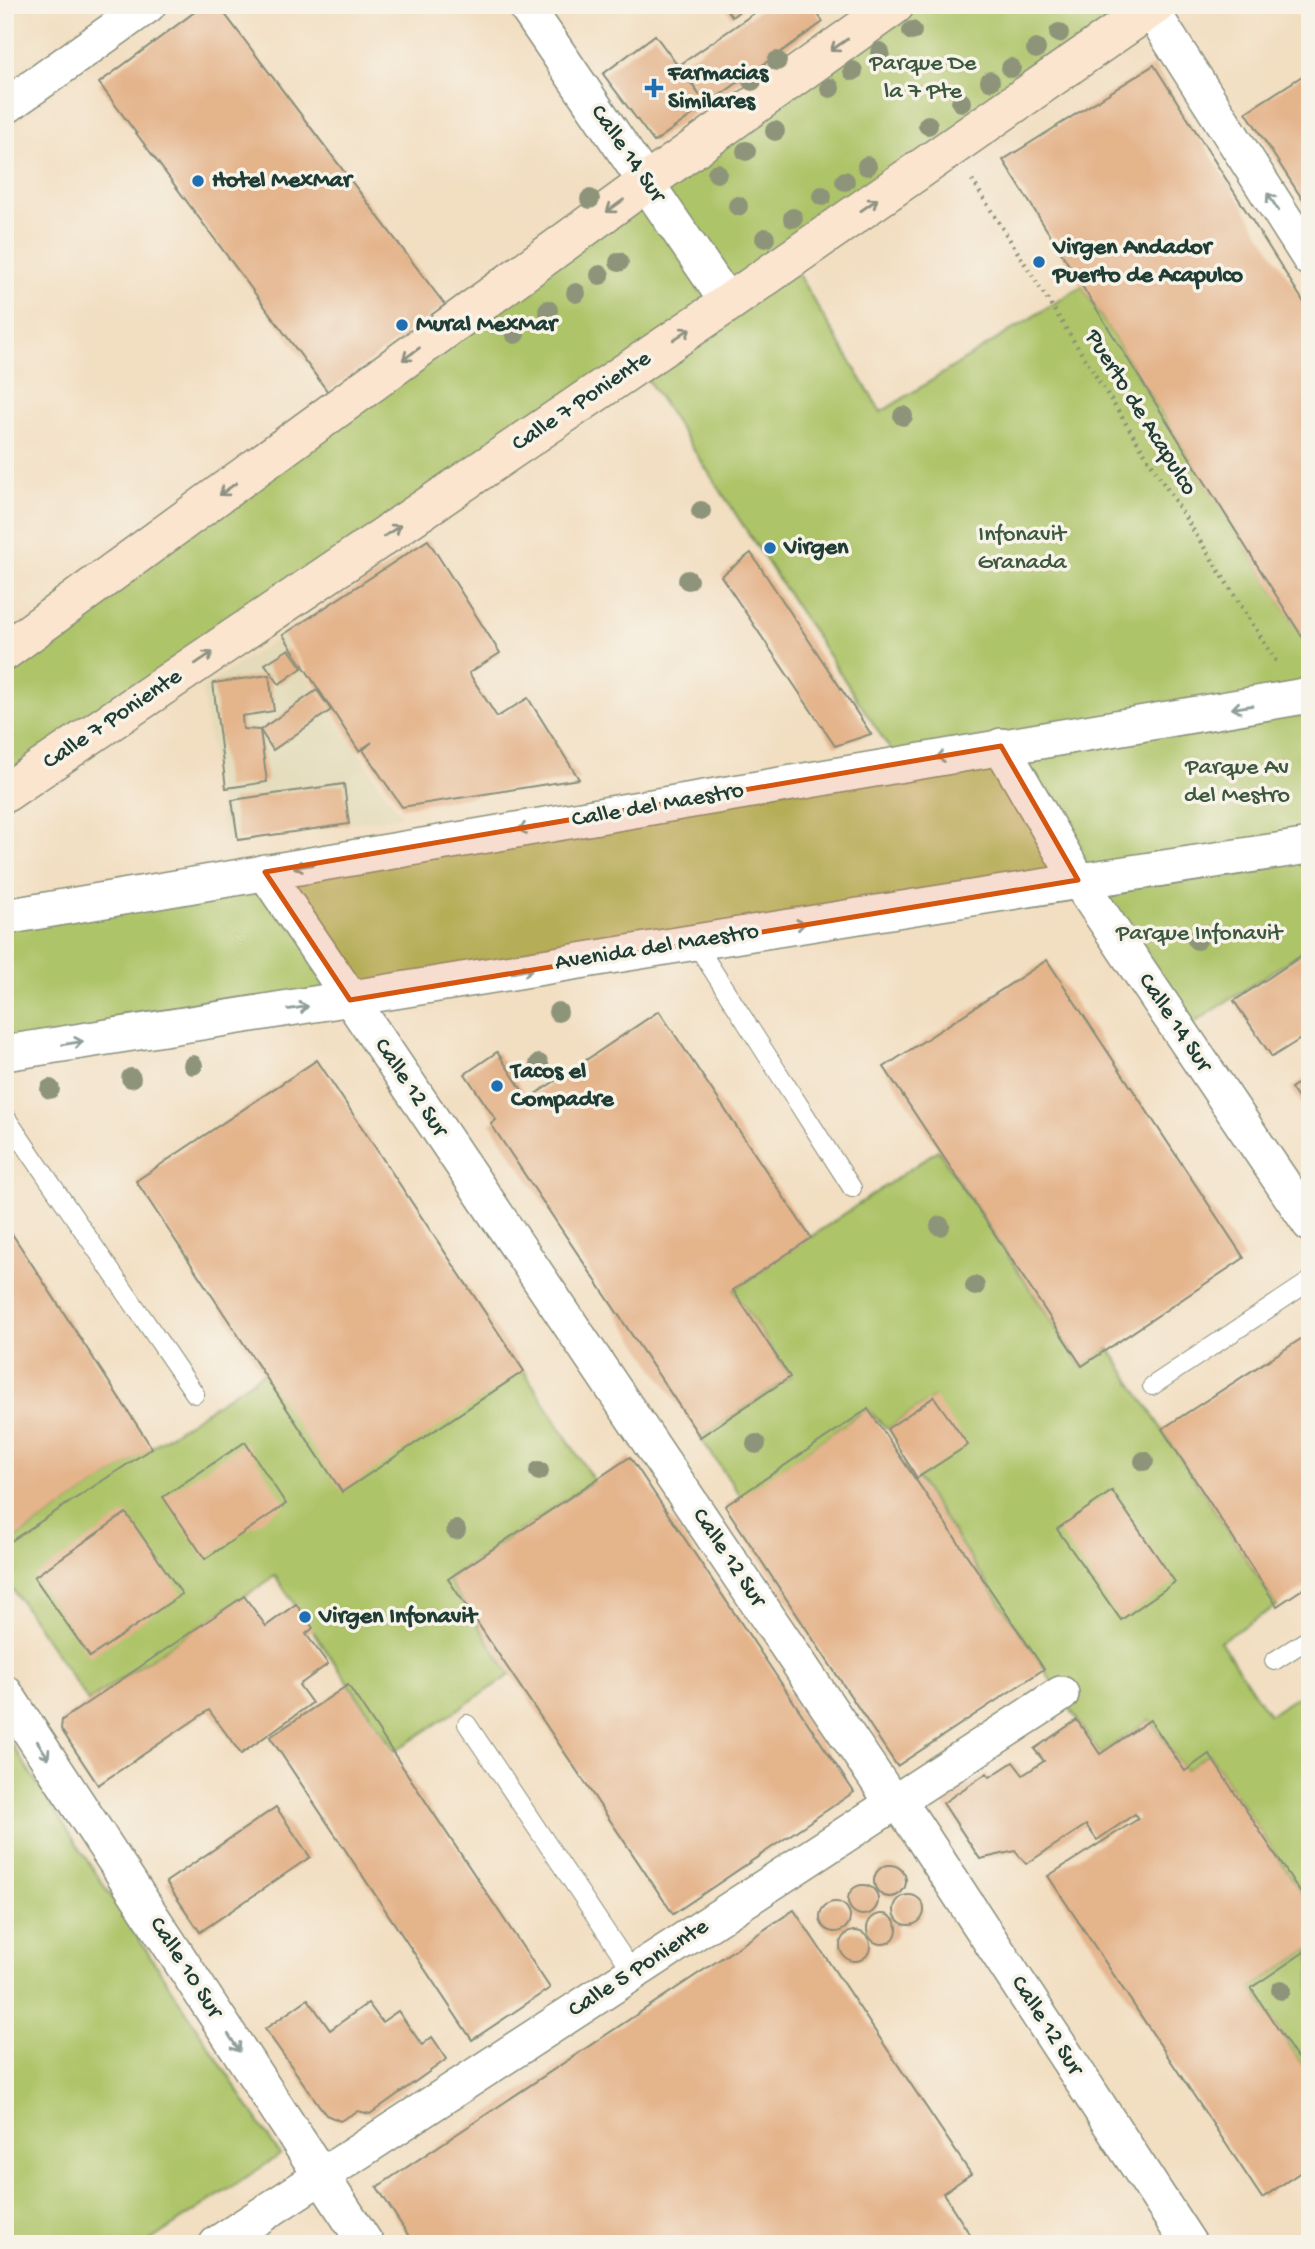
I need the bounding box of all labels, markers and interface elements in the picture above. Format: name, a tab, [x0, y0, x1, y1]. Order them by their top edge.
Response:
one-way arrow	[830, 37, 849, 52]
park label: Parque De la 7 Pte	[869, 50, 977, 107]
place label: Farmacias Similares	[667, 60, 769, 117]
marker: Farmacias Similares	[646, 80, 662, 96]
street label: Calle 14 Sur	[583, 100, 673, 210]
place label: Hotel MexMar	[212, 167, 354, 196]
marker: Hotel MexMar	[190, 173, 206, 189]
one-way arrow	[1266, 192, 1280, 212]
one-way arrow	[606, 198, 624, 213]
one-way arrow	[859, 198, 878, 212]
place label: Virgen Andador Puerto de Acapulco	[1051, 234, 1244, 291]
marker: Virgen Andador Puerto de Acapulco	[1031, 254, 1047, 270]
place label: Mural MexMar	[416, 311, 559, 340]
marker: Mural MexMar	[394, 317, 410, 333]
street label: Puerto de Acapulco	[1077, 324, 1203, 501]
one-way arrow	[672, 327, 691, 342]
street label: Calle 7 Poniente	[507, 345, 658, 459]
one-way arrow	[402, 347, 421, 362]
one-way arrow	[218, 481, 237, 496]
park label: Infonavit Granada	[977, 521, 1068, 578]
one-way arrow	[382, 524, 401, 538]
place label: Virgen	[783, 534, 849, 563]
marker: Virgen	[762, 540, 778, 556]
one-way arrow	[194, 651, 213, 665]
street label: Calle 7 Poniente	[38, 663, 189, 777]
one-way arrow	[1231, 700, 1254, 713]
one-way arrow	[935, 750, 957, 763]
park label: Parque Av del Mestro	[1184, 754, 1290, 811]
street label: Calle del Maestro	[570, 777, 746, 835]
one-way arrow	[517, 822, 540, 836]
one-way arrow	[293, 860, 316, 873]
street label: Avenida del Maestro	[553, 918, 761, 978]
one-way arrow	[783, 918, 806, 931]
park label: Parque Infonavit	[1115, 920, 1284, 949]
one-way arrow	[510, 964, 533, 977]
street label: Calle 14 Sur	[1130, 968, 1219, 1080]
one-way arrow	[286, 1001, 308, 1014]
street label: Calle 12 Sur	[366, 1033, 455, 1145]
one-way arrow	[61, 1036, 84, 1049]
place label: Tacos el Compadre	[509, 1058, 615, 1115]
marker: Tacos el Compadre	[489, 1078, 505, 1094]
street label: Calle 12 Sur	[684, 1503, 773, 1615]
place label: Virgen Infonavit	[318, 1603, 479, 1632]
marker: Virgen Infonavit	[297, 1609, 313, 1625]
one-way arrow	[36, 1739, 50, 1759]
street label: Calle 10 Sur	[142, 1912, 230, 2026]
street label: Calle 5 Poniente	[563, 1913, 715, 2025]
street label: Calle 12 Sur	[1003, 1971, 1090, 2083]
one-way arrow	[227, 2032, 241, 2052]

